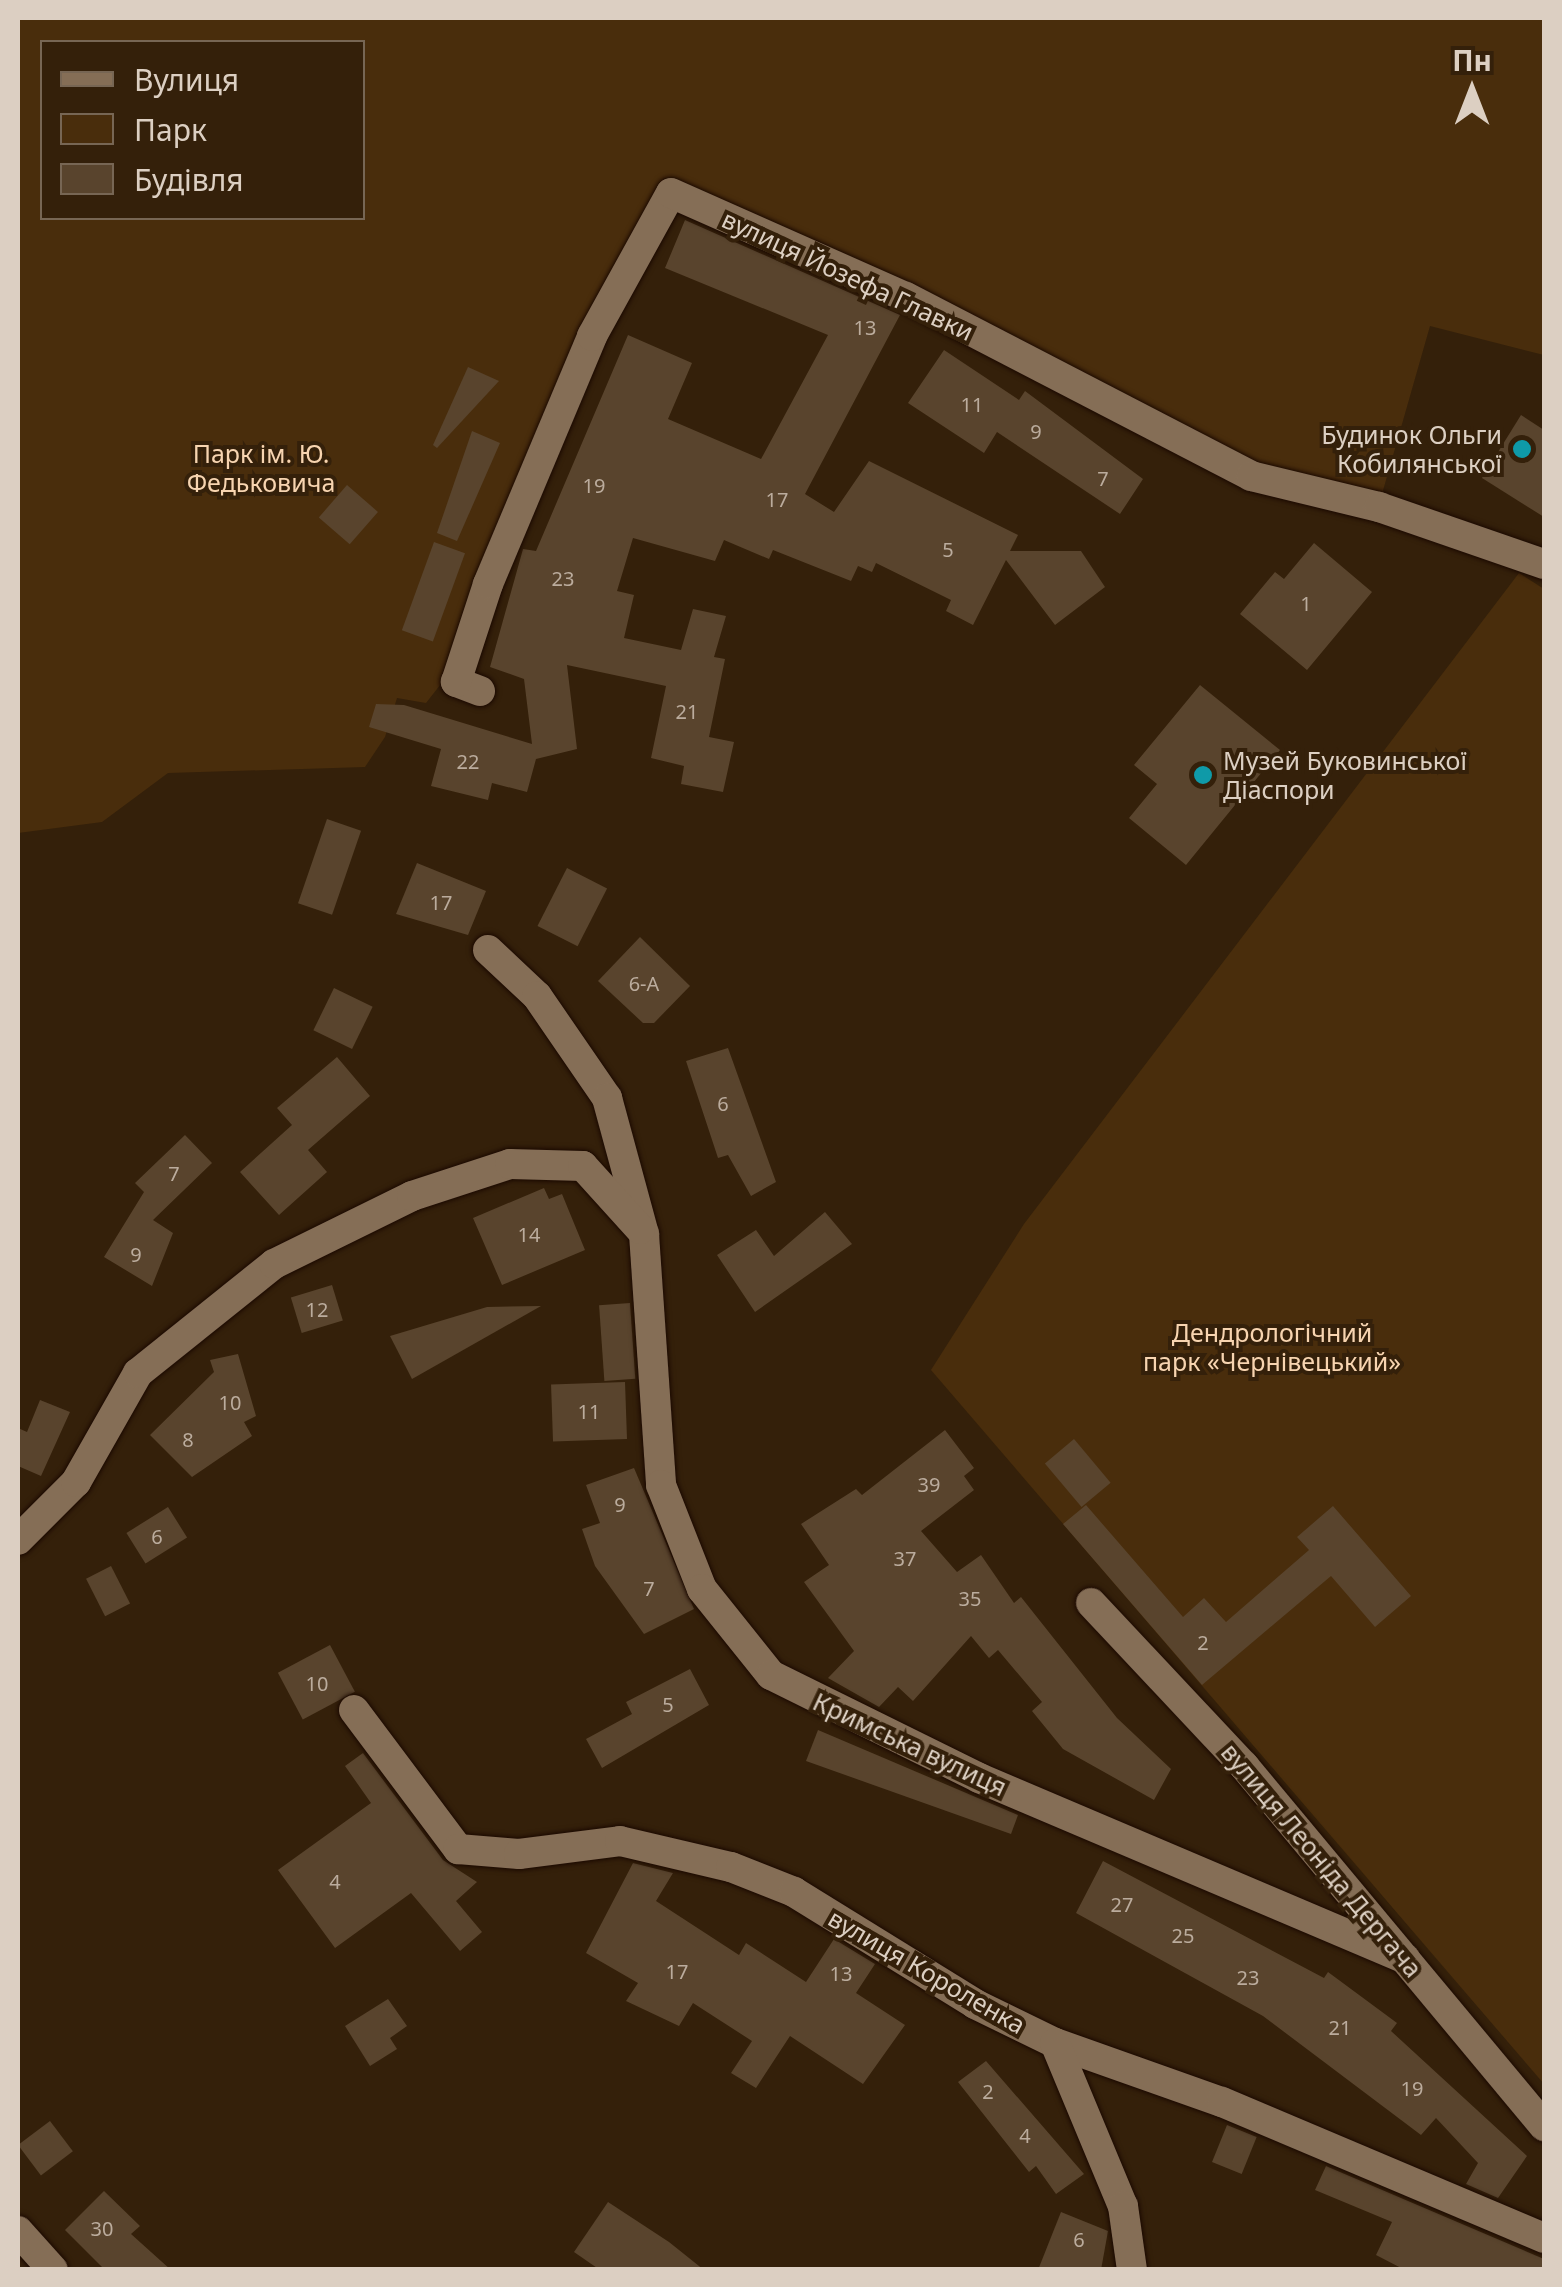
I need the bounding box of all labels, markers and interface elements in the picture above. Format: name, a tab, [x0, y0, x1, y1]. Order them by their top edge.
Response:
legend	[40, 40, 365, 220]
north arrow	[1422, 40, 1522, 140]
text: Пн	[1452, 41, 1492, 79]
text: Вулиця	[134, 59, 239, 100]
text: Парк	[134, 109, 207, 150]
text: Будівля	[134, 159, 244, 200]
street label: вулиця Йозефа Главки	[718, 204, 978, 346]
house number: 13	[854, 315, 876, 339]
house number: 11	[961, 392, 983, 416]
house number: 9	[1030, 419, 1042, 443]
place label: Будинок Ольги Кобилянської	[1321, 420, 1502, 479]
marker: Будинок Ольги Кобилянської	[1511, 438, 1533, 460]
park label: Парк ім. Ю. Федьковича	[187, 439, 335, 498]
house number: 7	[1097, 466, 1109, 490]
house number: 19	[583, 473, 605, 497]
house number: 17	[766, 487, 788, 511]
house number: 5	[942, 537, 954, 561]
house number: 23	[552, 566, 574, 590]
house number: 1	[1300, 591, 1312, 615]
house number: 21	[676, 699, 698, 723]
place label: Музей Буковинської Діаспори	[1223, 746, 1467, 805]
house number: 22	[457, 749, 479, 773]
marker: Музей Буковинської Діаспори	[1192, 764, 1214, 786]
house number: 17	[430, 890, 452, 914]
house number: 6-А	[629, 971, 659, 995]
house number: 6	[717, 1091, 729, 1115]
house number: 7	[168, 1161, 180, 1185]
house number: 14	[518, 1222, 540, 1246]
house number: 9	[130, 1242, 142, 1266]
house number: 12	[306, 1297, 328, 1321]
park label: Дендрологічний парк «Чернівецький»	[1143, 1318, 1401, 1377]
house number: 10	[219, 1390, 241, 1414]
house number: 11	[578, 1399, 600, 1423]
house number: 8	[182, 1427, 194, 1451]
house number: 39	[918, 1472, 940, 1496]
house number: 9	[614, 1492, 626, 1516]
house number: 6	[151, 1524, 163, 1548]
house number: 37	[894, 1546, 916, 1570]
house number: 7	[643, 1576, 655, 1600]
house number: 35	[959, 1586, 981, 1610]
house number: 2	[1197, 1630, 1209, 1654]
house number: 10	[306, 1671, 328, 1695]
street label: Кримська вулиця	[809, 1686, 1011, 1802]
house number: 5	[662, 1692, 674, 1716]
street label: вулиця Леоніда Дергача	[1215, 1737, 1429, 1983]
house number: 4	[329, 1869, 341, 1893]
house number: 27	[1111, 1892, 1133, 1916]
street label: вулиця Короленка	[823, 1902, 1031, 2040]
house number: 25	[1172, 1923, 1194, 1947]
house number: 17	[666, 1959, 688, 1983]
house number: 13	[830, 1961, 852, 1985]
house number: 23	[1237, 1965, 1259, 1989]
house number: 21	[1329, 2015, 1351, 2039]
house number: 19	[1401, 2076, 1423, 2100]
house number: 2	[982, 2079, 994, 2103]
house number: 4	[1019, 2123, 1031, 2147]
house number: 30	[91, 2216, 113, 2240]
house number: 6	[1073, 2227, 1085, 2251]

